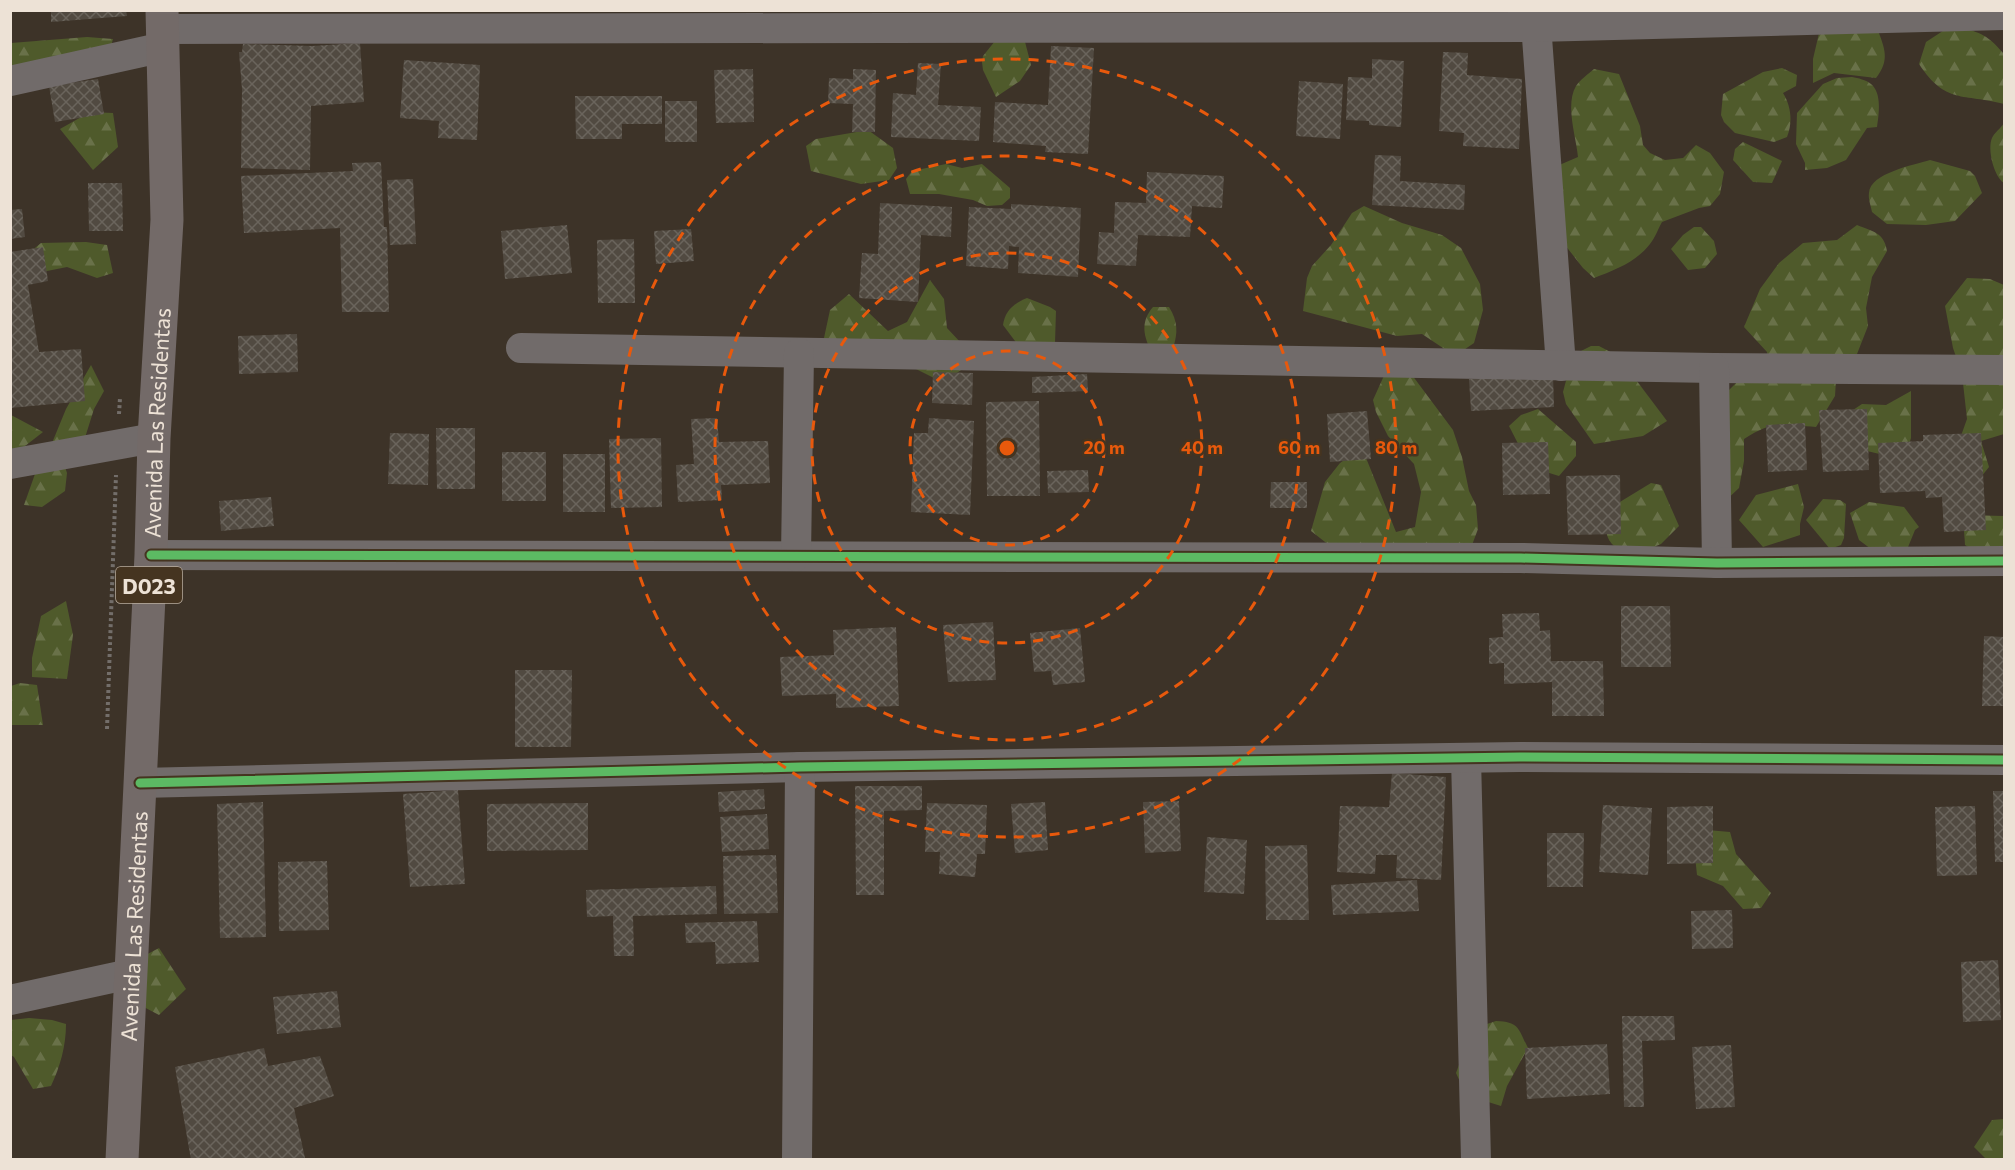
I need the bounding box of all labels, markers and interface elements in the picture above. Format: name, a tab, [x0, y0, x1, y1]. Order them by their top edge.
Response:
street label: Avenida Las Residentas	[138, 307, 175, 538]
text: 20 m	[1083, 436, 1125, 458]
text: 40 m	[1181, 436, 1223, 458]
text: 60 m	[1278, 436, 1320, 458]
text: 80 m	[1375, 436, 1417, 458]
centre of rings	[997, 438, 1017, 458]
road number: D023	[116, 567, 182, 603]
street label: Avenida Las Residentas	[114, 810, 152, 1042]

